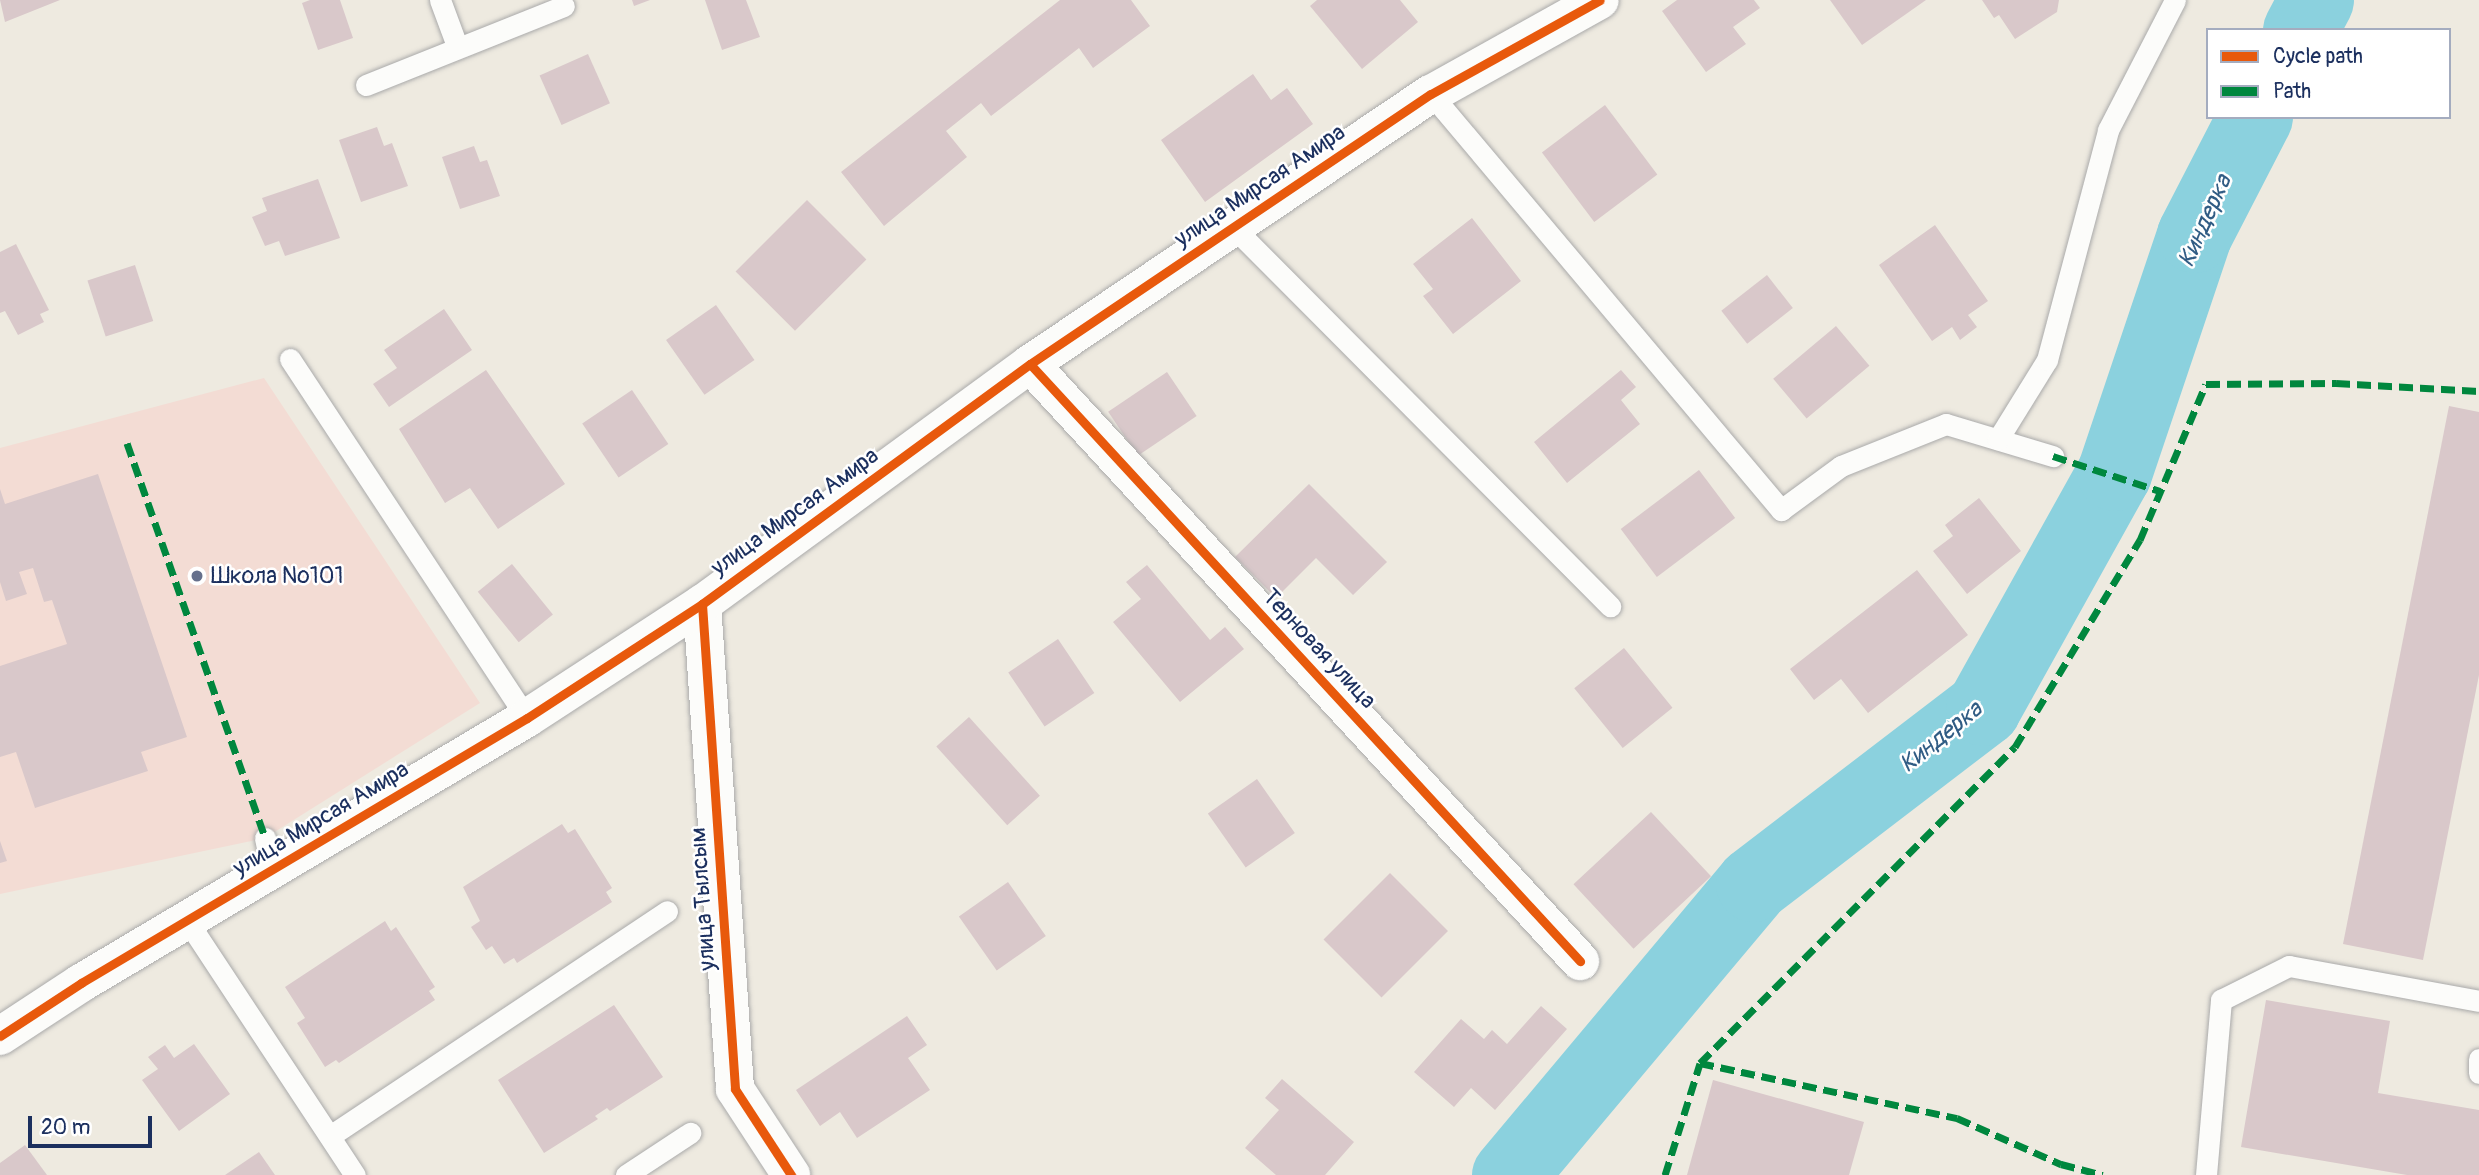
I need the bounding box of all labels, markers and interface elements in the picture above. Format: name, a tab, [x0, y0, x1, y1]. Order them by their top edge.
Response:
legend	[2206, 28, 2451, 119]
text: Cycle path	[2273, 43, 2363, 70]
text: Path	[2273, 78, 2311, 105]
street label: улица Мирсая Амира	[1169, 119, 1351, 253]
water label: Киндерка	[2172, 171, 2238, 271]
street label: улица Мирсая Амира	[706, 442, 884, 582]
place label: Школа №101	[211, 562, 343, 590]
marker: Школа №101	[189, 568, 205, 584]
street label: Терновая улица	[1256, 583, 1382, 715]
water label: Киндерка	[1894, 695, 1988, 779]
street label: улица Мирсая Амира	[228, 756, 414, 882]
street label: улица Тылсым	[684, 826, 722, 972]
scale bar	[32, 1102, 156, 1146]
text: 20 m	[41, 1114, 90, 1141]

